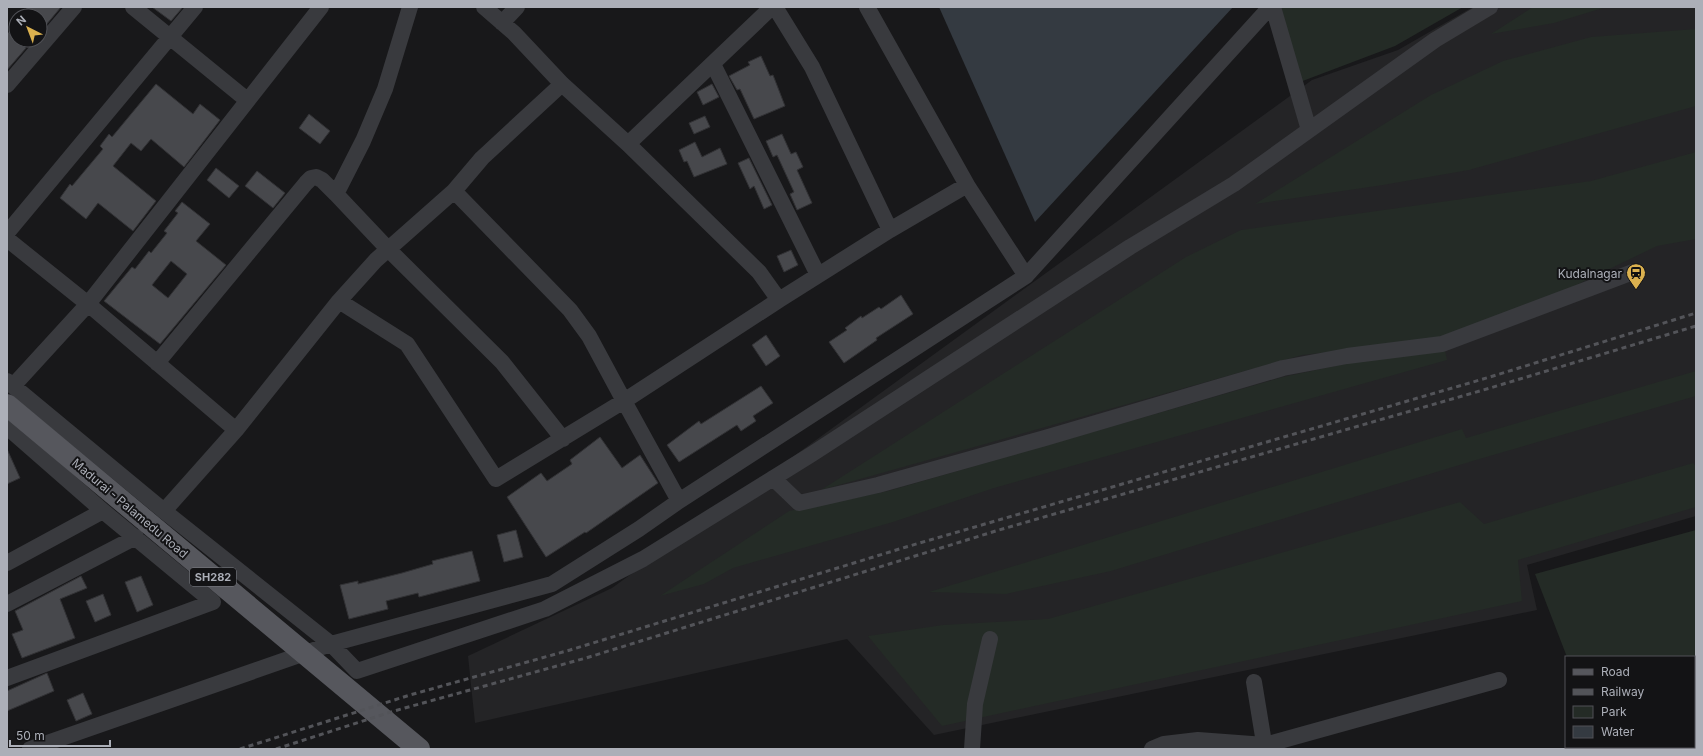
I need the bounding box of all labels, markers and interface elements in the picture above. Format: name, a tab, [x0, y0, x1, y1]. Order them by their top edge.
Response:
north arrow	[8, 8, 48, 48]
text: N	[14, 13, 29, 29]
station icon: Kudalnagar	[1625, 262, 1647, 290]
place label: Kudalnagar	[1558, 266, 1622, 281]
street label: Madurai - Palamedu Road	[69, 455, 191, 561]
road number: SH282	[190, 568, 236, 586]
legend	[1565, 656, 1695, 748]
text: Road	[1601, 664, 1630, 679]
text: Railway	[1601, 684, 1645, 699]
text: Park	[1601, 704, 1627, 719]
scale bar	[10, 722, 110, 748]
text: Water	[1601, 724, 1635, 739]
text: 50 m	[16, 728, 45, 743]

